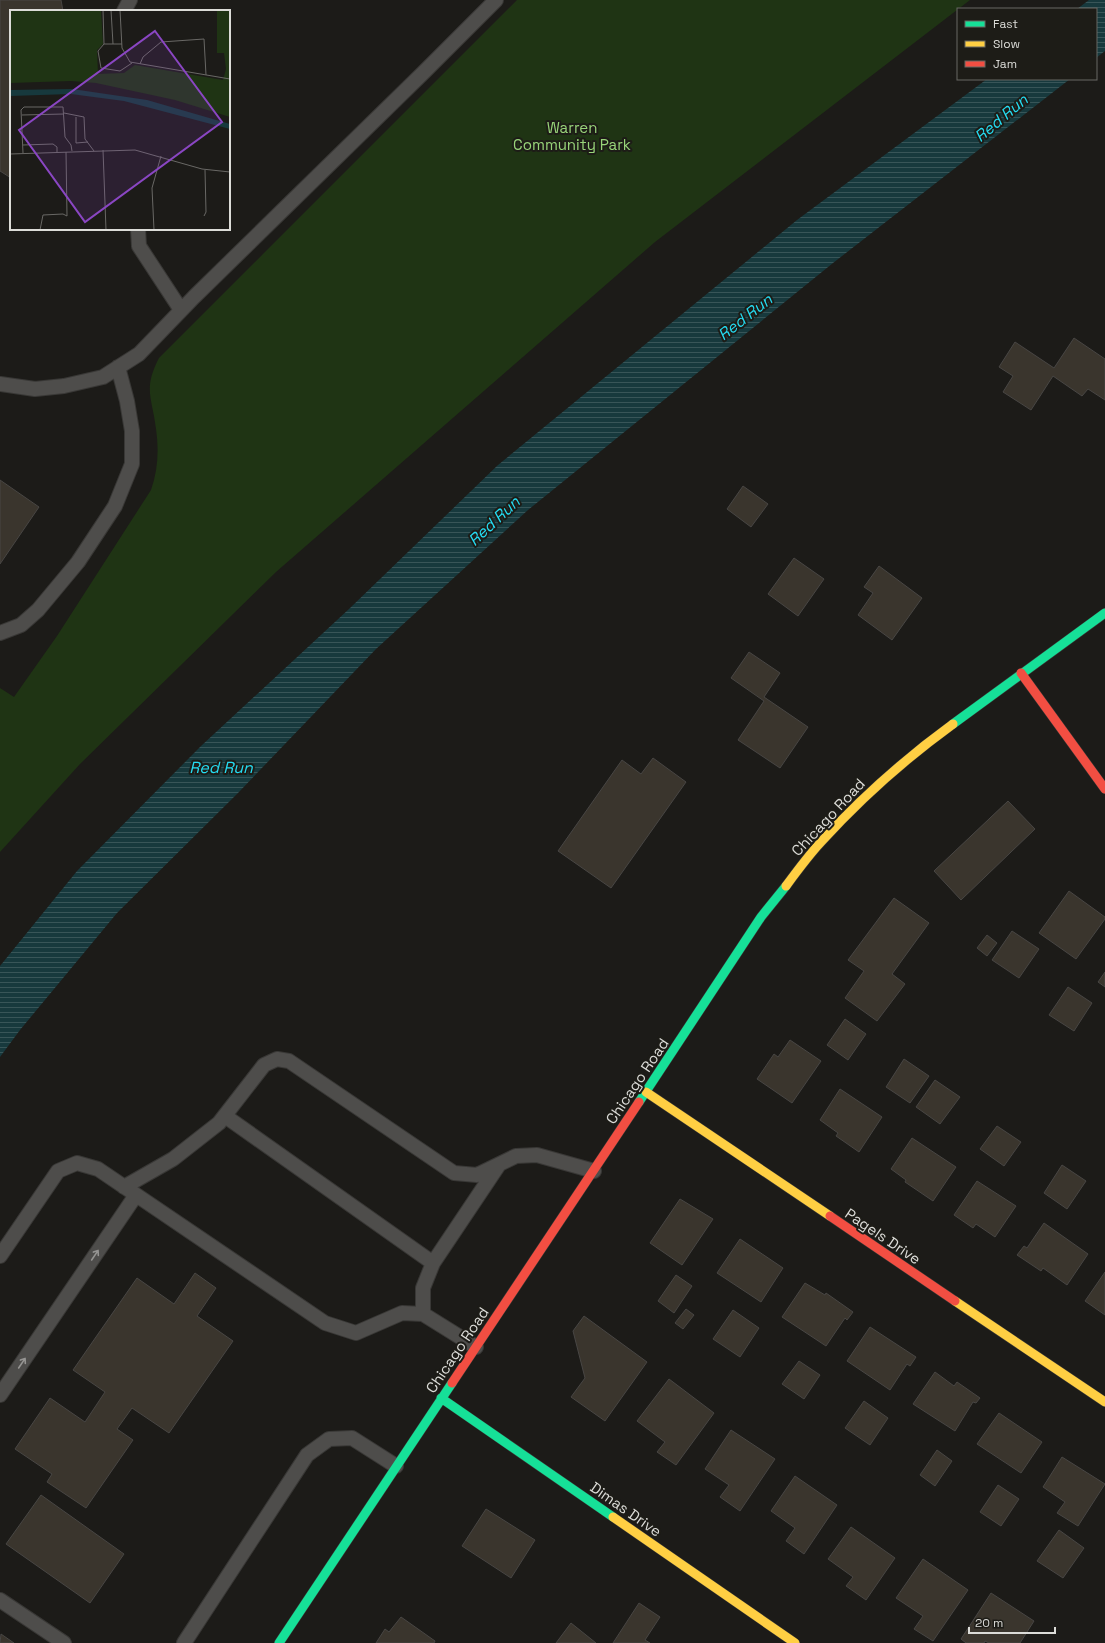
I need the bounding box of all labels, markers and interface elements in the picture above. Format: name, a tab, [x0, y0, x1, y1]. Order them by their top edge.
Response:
legend	[957, 8, 1097, 80]
inset map	[10, 10, 230, 230]
text: Fast	[993, 16, 1018, 32]
text: Slow	[993, 36, 1020, 52]
text: Jam	[993, 56, 1017, 72]
water label: Red Run	[970, 89, 1033, 147]
park label: Warren Community Park	[513, 118, 631, 154]
water label: Red Run	[713, 288, 777, 345]
water label: Red Run	[464, 491, 525, 550]
water label: Red Run	[189, 757, 254, 778]
street label: Chicago Road	[787, 774, 869, 860]
street label: Chicago Road	[601, 1034, 673, 1128]
street label: Pagels Drive	[842, 1204, 925, 1268]
one-way arrow	[91, 1250, 99, 1261]
street label: Chicago Road	[421, 1303, 493, 1397]
one-way arrow	[18, 1358, 26, 1369]
street label: Dimas Drive	[587, 1477, 665, 1541]
scale bar	[969, 1609, 1055, 1635]
text: 20 m	[975, 1615, 1003, 1631]

